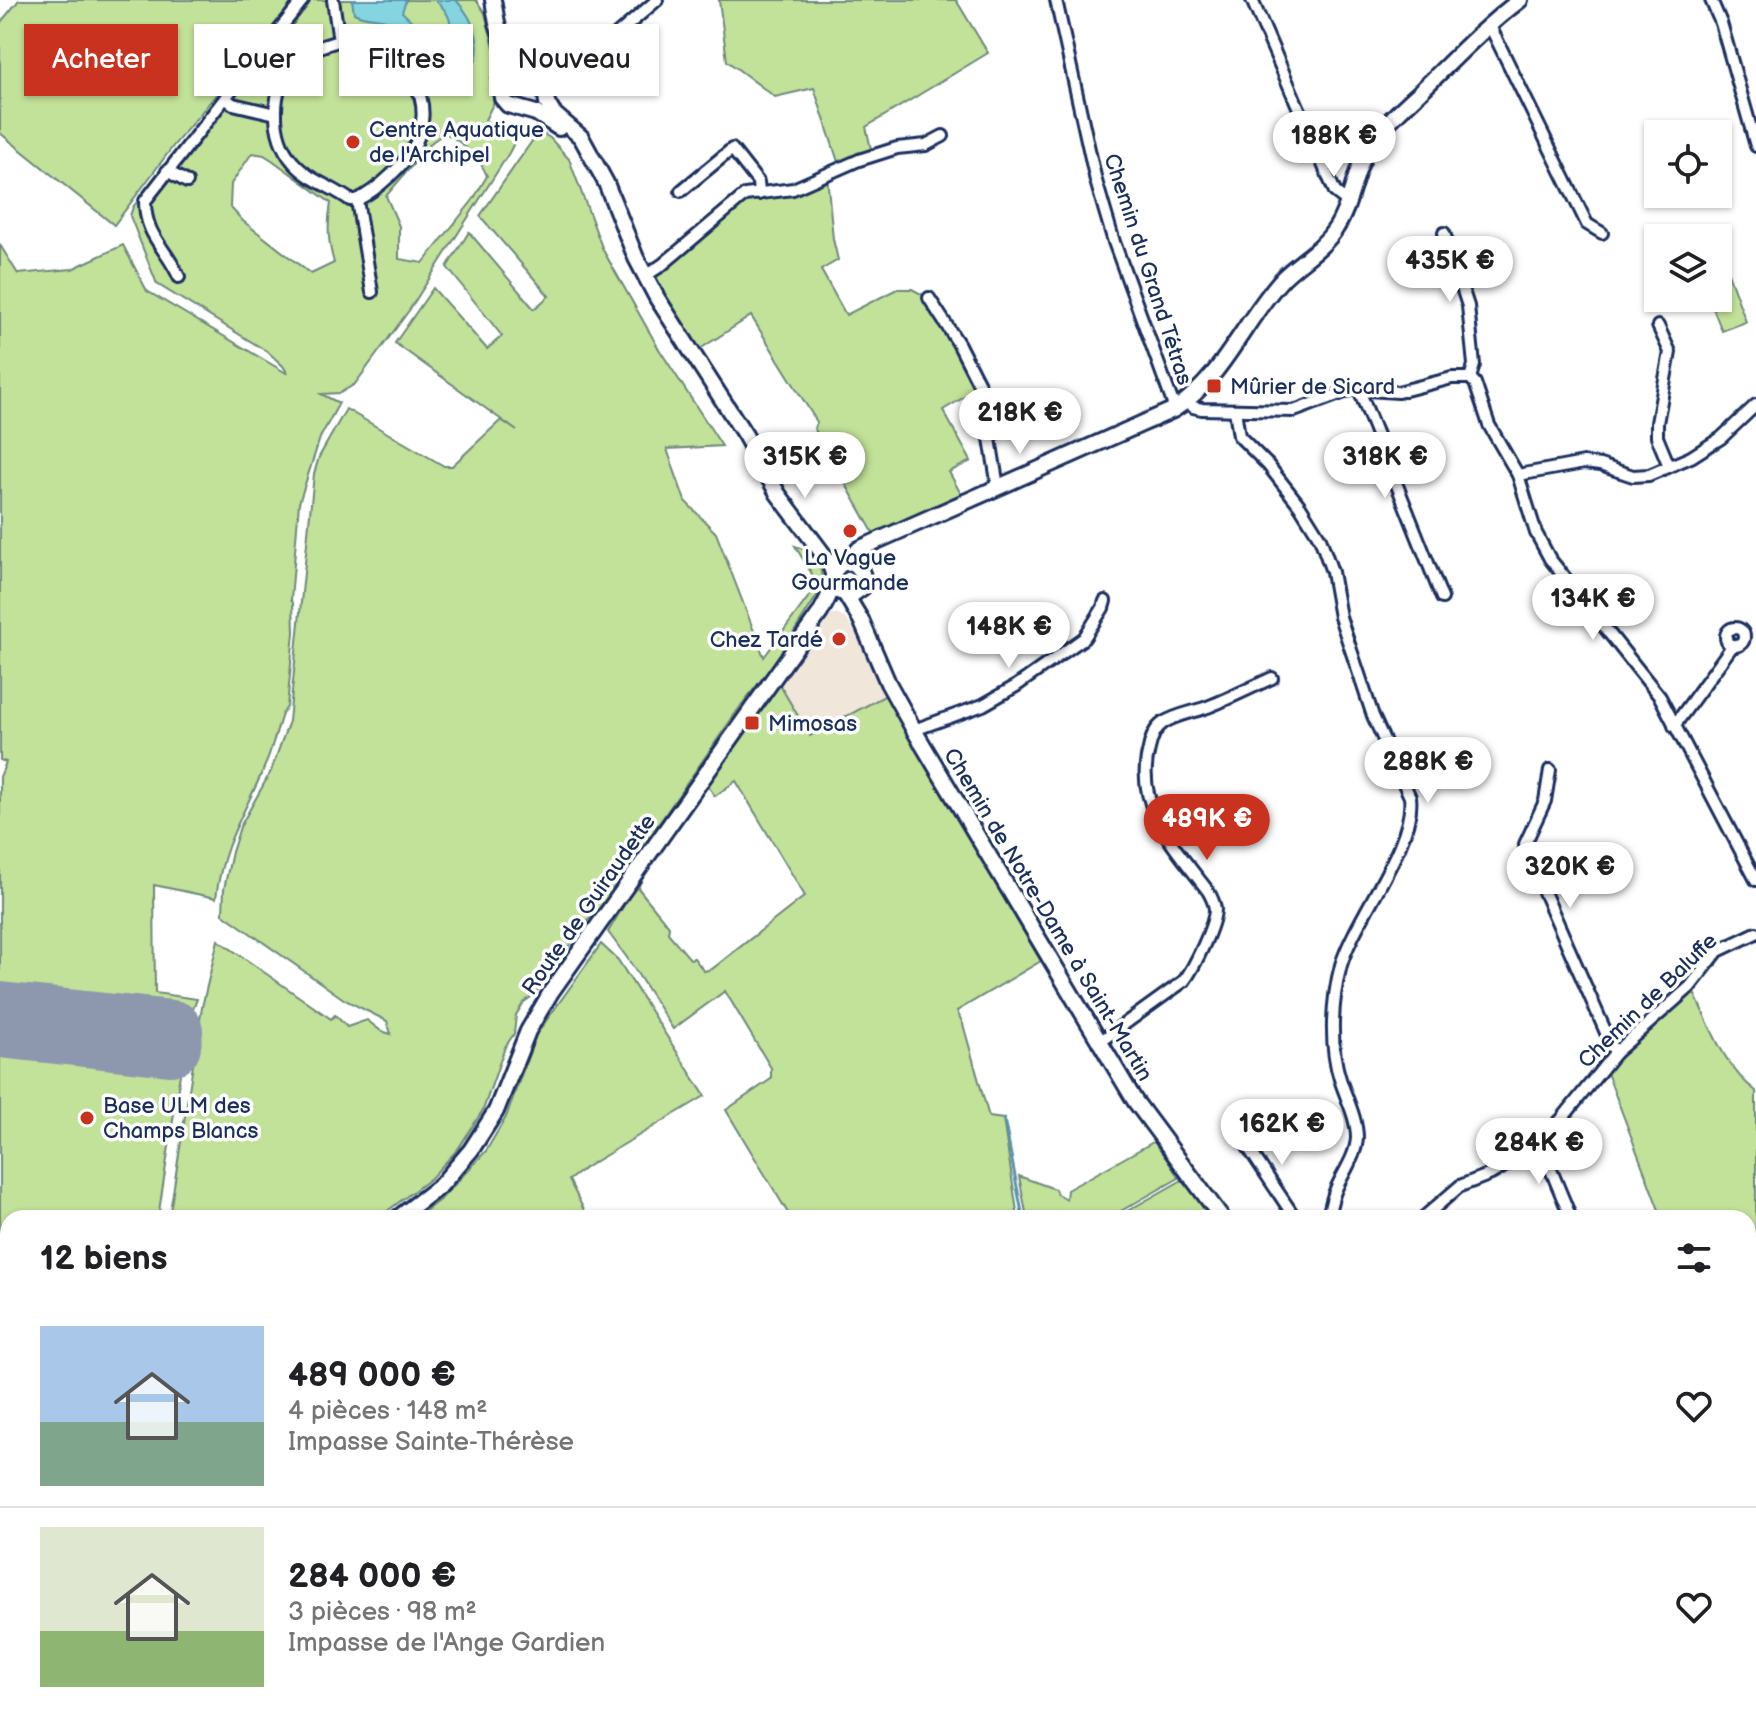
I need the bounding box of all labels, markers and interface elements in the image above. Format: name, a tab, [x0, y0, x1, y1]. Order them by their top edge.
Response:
chip: Acheter	[24, 24, 178, 96]
chip: Louer	[194, 24, 323, 96]
chip: Filtres	[339, 24, 473, 96]
chip: Nouveau	[489, 24, 659, 96]
pin: 188K €	[1269, 111, 1399, 179]
place label: Centre Aquatique de l'Archipel	[369, 117, 544, 169]
map controls	[1644, 120, 1732, 312]
button: locate	[1644, 120, 1732, 208]
text: 188K €	[1291, 121, 1377, 152]
marker: Centre Aquatique de l'Archipel	[344, 133, 362, 151]
street label: Chemin du Grand Tétras	[1097, 150, 1198, 389]
button: layers	[1644, 224, 1732, 312]
pin: 435K €	[1385, 236, 1515, 304]
text: 435K €	[1405, 246, 1495, 277]
place label: Mûrier de Sicard	[1230, 374, 1395, 401]
marker: Mûrier de Sicard	[1205, 377, 1223, 395]
pin: 218K €	[955, 388, 1085, 456]
text: 218K €	[977, 398, 1063, 429]
pin: 315K €	[740, 432, 870, 500]
pin: 318K €	[1320, 432, 1450, 500]
text: 315K €	[762, 442, 848, 473]
text: 318K €	[1342, 442, 1428, 473]
marker: La Vague Gourmande	[841, 522, 859, 540]
place label: La Vague Gourmande	[791, 545, 909, 597]
pin: 134K €	[1528, 574, 1658, 642]
text: 134K €	[1550, 584, 1636, 615]
pin: 148K €	[944, 602, 1074, 670]
text: 148K €	[966, 612, 1052, 643]
place label: Chez Tardé	[710, 627, 823, 654]
marker: Chez Tardé	[830, 630, 848, 648]
place label: Mimosas	[768, 711, 857, 738]
marker: Mimosas	[743, 714, 761, 732]
pin: 288K €	[1363, 737, 1493, 805]
street label: Chemin de Notre-Dame à Saint-Martin	[937, 743, 1158, 1086]
text: 288K €	[1382, 747, 1474, 778]
pin: 489K €	[1142, 794, 1272, 862]
text: 489K €	[1162, 804, 1252, 835]
street label: Route de Guiraudette	[517, 809, 662, 1000]
pin: 320K €	[1505, 842, 1635, 910]
text: 320K €	[1525, 852, 1615, 883]
street label: Chemin de Baluffe	[1573, 928, 1723, 1074]
place label: Base ULM des Champs Blancs	[103, 1093, 258, 1145]
pin: 162K €	[1217, 1099, 1347, 1167]
marker: Base ULM des Champs Blancs	[78, 1109, 96, 1127]
text: 162K €	[1239, 1109, 1325, 1140]
pin: 284K €	[1474, 1118, 1604, 1186]
text: 284K €	[1494, 1128, 1584, 1159]
icon: filters	[1672, 1236, 1716, 1280]
text: 12 biens	[40, 1238, 167, 1279]
text: 489 000 €	[288, 1355, 456, 1396]
icon: home	[104, 1358, 200, 1454]
icon: heart	[1672, 1384, 1716, 1428]
text: 4 pièces · 148 m²	[288, 1396, 488, 1427]
text: Impasse Sainte-Thérèse	[288, 1427, 574, 1458]
text: 284 000 €	[288, 1556, 456, 1597]
icon: home	[104, 1559, 200, 1655]
icon: heart	[1672, 1585, 1716, 1629]
text: 3 pièces · 98 m²	[288, 1597, 477, 1628]
text: Impasse de l'Ange Gardien	[288, 1628, 605, 1659]

